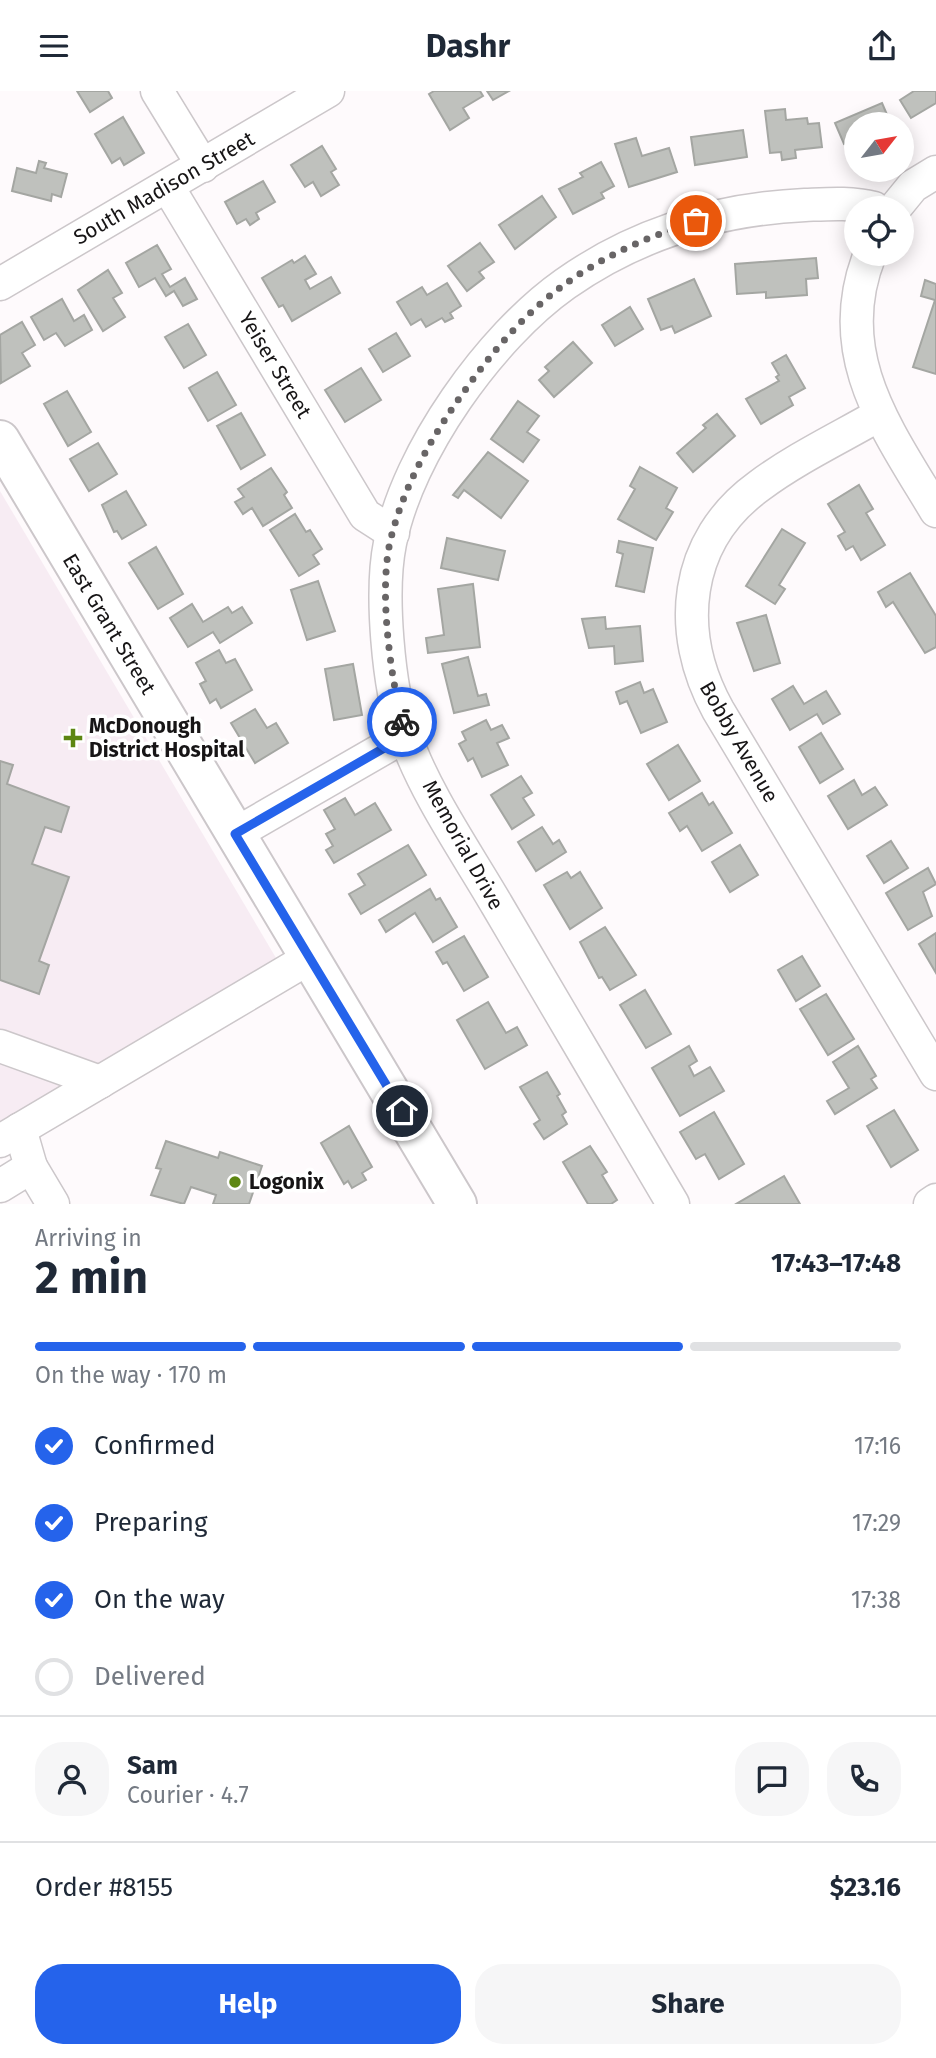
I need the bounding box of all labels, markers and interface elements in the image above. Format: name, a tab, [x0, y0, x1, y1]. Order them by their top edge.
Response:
icon: menu	[35, 27, 73, 65]
text: Dashr	[426, 27, 510, 65]
icon: share	[863, 27, 901, 65]
north arrow	[844, 112, 914, 182]
map controls	[844, 112, 914, 266]
street label: South Madison Street	[69, 125, 259, 250]
pin	[666, 191, 726, 251]
button: locate	[844, 196, 914, 266]
icon: bag	[677, 202, 715, 240]
street label: Yeiser Street	[233, 307, 317, 423]
street label: East Grant Street	[57, 549, 161, 699]
street label: Bobby Avenue	[694, 677, 784, 807]
courier	[367, 687, 437, 757]
icon: bike	[383, 703, 421, 741]
place label: McDonough District Hospital	[89, 713, 245, 763]
marker: McDonough District Hospital	[63, 728, 83, 748]
street label: Memorial Drive	[417, 776, 509, 914]
pin	[372, 1081, 432, 1141]
icon: home	[383, 1092, 421, 1130]
place label: Logonix	[249, 1169, 324, 1195]
marker: Logonix	[227, 1174, 243, 1190]
text: Arriving in	[35, 1224, 142, 1252]
text: 17:43–17:48	[771, 1248, 901, 1279]
text: 2 min	[35, 1250, 148, 1305]
text: On the way · 170 m	[35, 1361, 227, 1389]
icon: check	[35, 1427, 73, 1465]
text: Confirmed	[94, 1430, 215, 1461]
text: 17:16	[854, 1432, 901, 1460]
icon: check	[35, 1504, 73, 1542]
text: Preparing	[94, 1507, 207, 1538]
text: 17:29	[852, 1509, 901, 1537]
icon: check	[35, 1581, 73, 1619]
text: On the way	[94, 1584, 225, 1615]
text: 17:38	[851, 1586, 901, 1614]
text: Delivered	[94, 1661, 206, 1692]
button: person	[35, 1742, 109, 1816]
button: chat	[735, 1742, 809, 1816]
button: phone	[827, 1742, 901, 1816]
text: Sam	[127, 1750, 178, 1781]
text: Courier · 4.7	[127, 1781, 249, 1809]
text: Order #8155	[35, 1872, 173, 1903]
text: $23.16	[830, 1872, 901, 1903]
button: Help	[35, 1964, 461, 2044]
button: Share	[475, 1964, 901, 2044]

